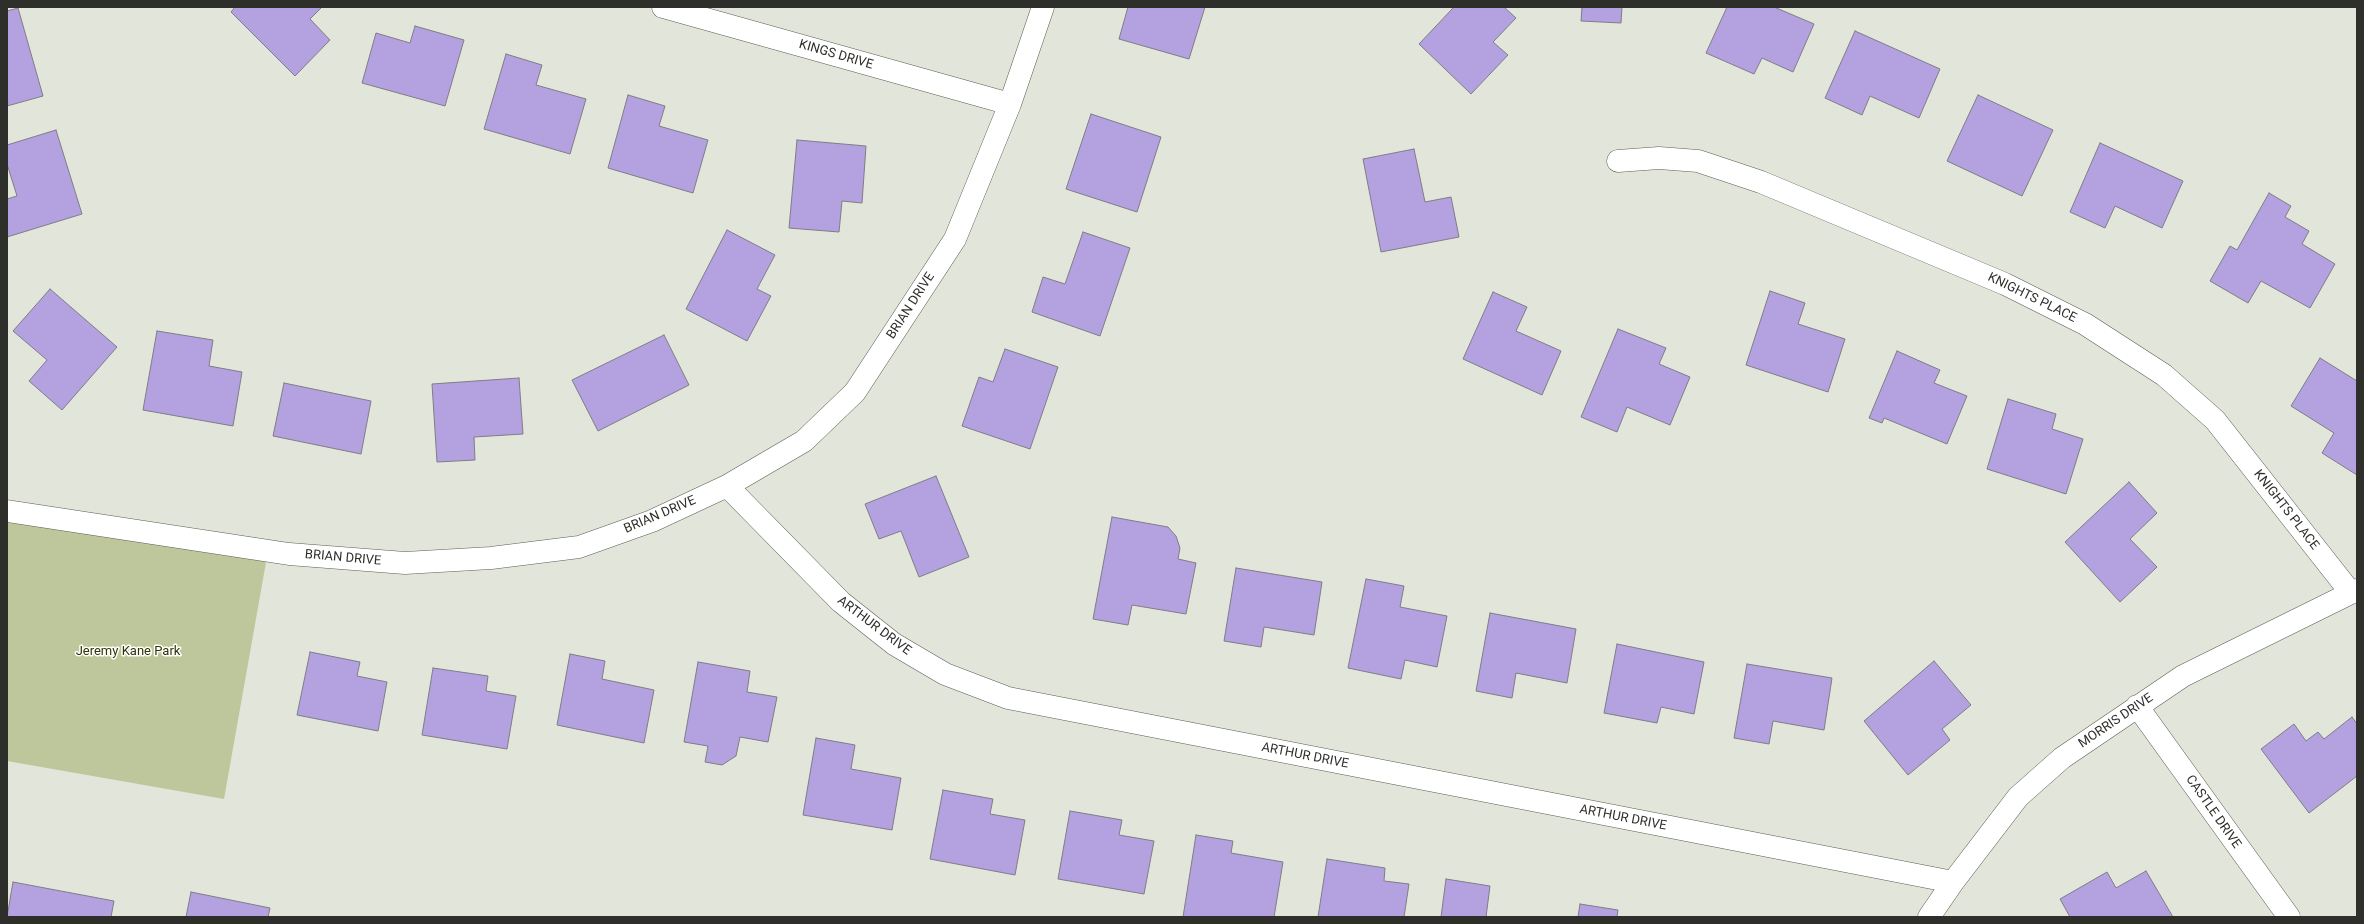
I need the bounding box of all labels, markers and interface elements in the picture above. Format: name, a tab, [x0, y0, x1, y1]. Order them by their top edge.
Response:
street label: KINGS DRIVE	[797, 37, 875, 73]
street label: BRIAN DRIVE	[884, 270, 938, 342]
street label: KNIGHTS PLACE	[1985, 270, 2079, 326]
street label: KNIGHTS PLACE	[2250, 467, 2322, 553]
street label: BRIAN DRIVE	[622, 493, 698, 537]
street label: BRIAN DRIVE	[304, 547, 382, 569]
street label: ARTHUR DRIVE	[834, 593, 914, 659]
park label: Jeremy Kane Park	[76, 644, 180, 660]
street label: MORRIS DRIVE	[2076, 690, 2156, 752]
street label: ARTHUR DRIVE	[1260, 740, 1350, 772]
street label: CASTLE DRIVE	[2182, 772, 2244, 852]
street label: ARTHUR DRIVE	[1578, 802, 1668, 834]

